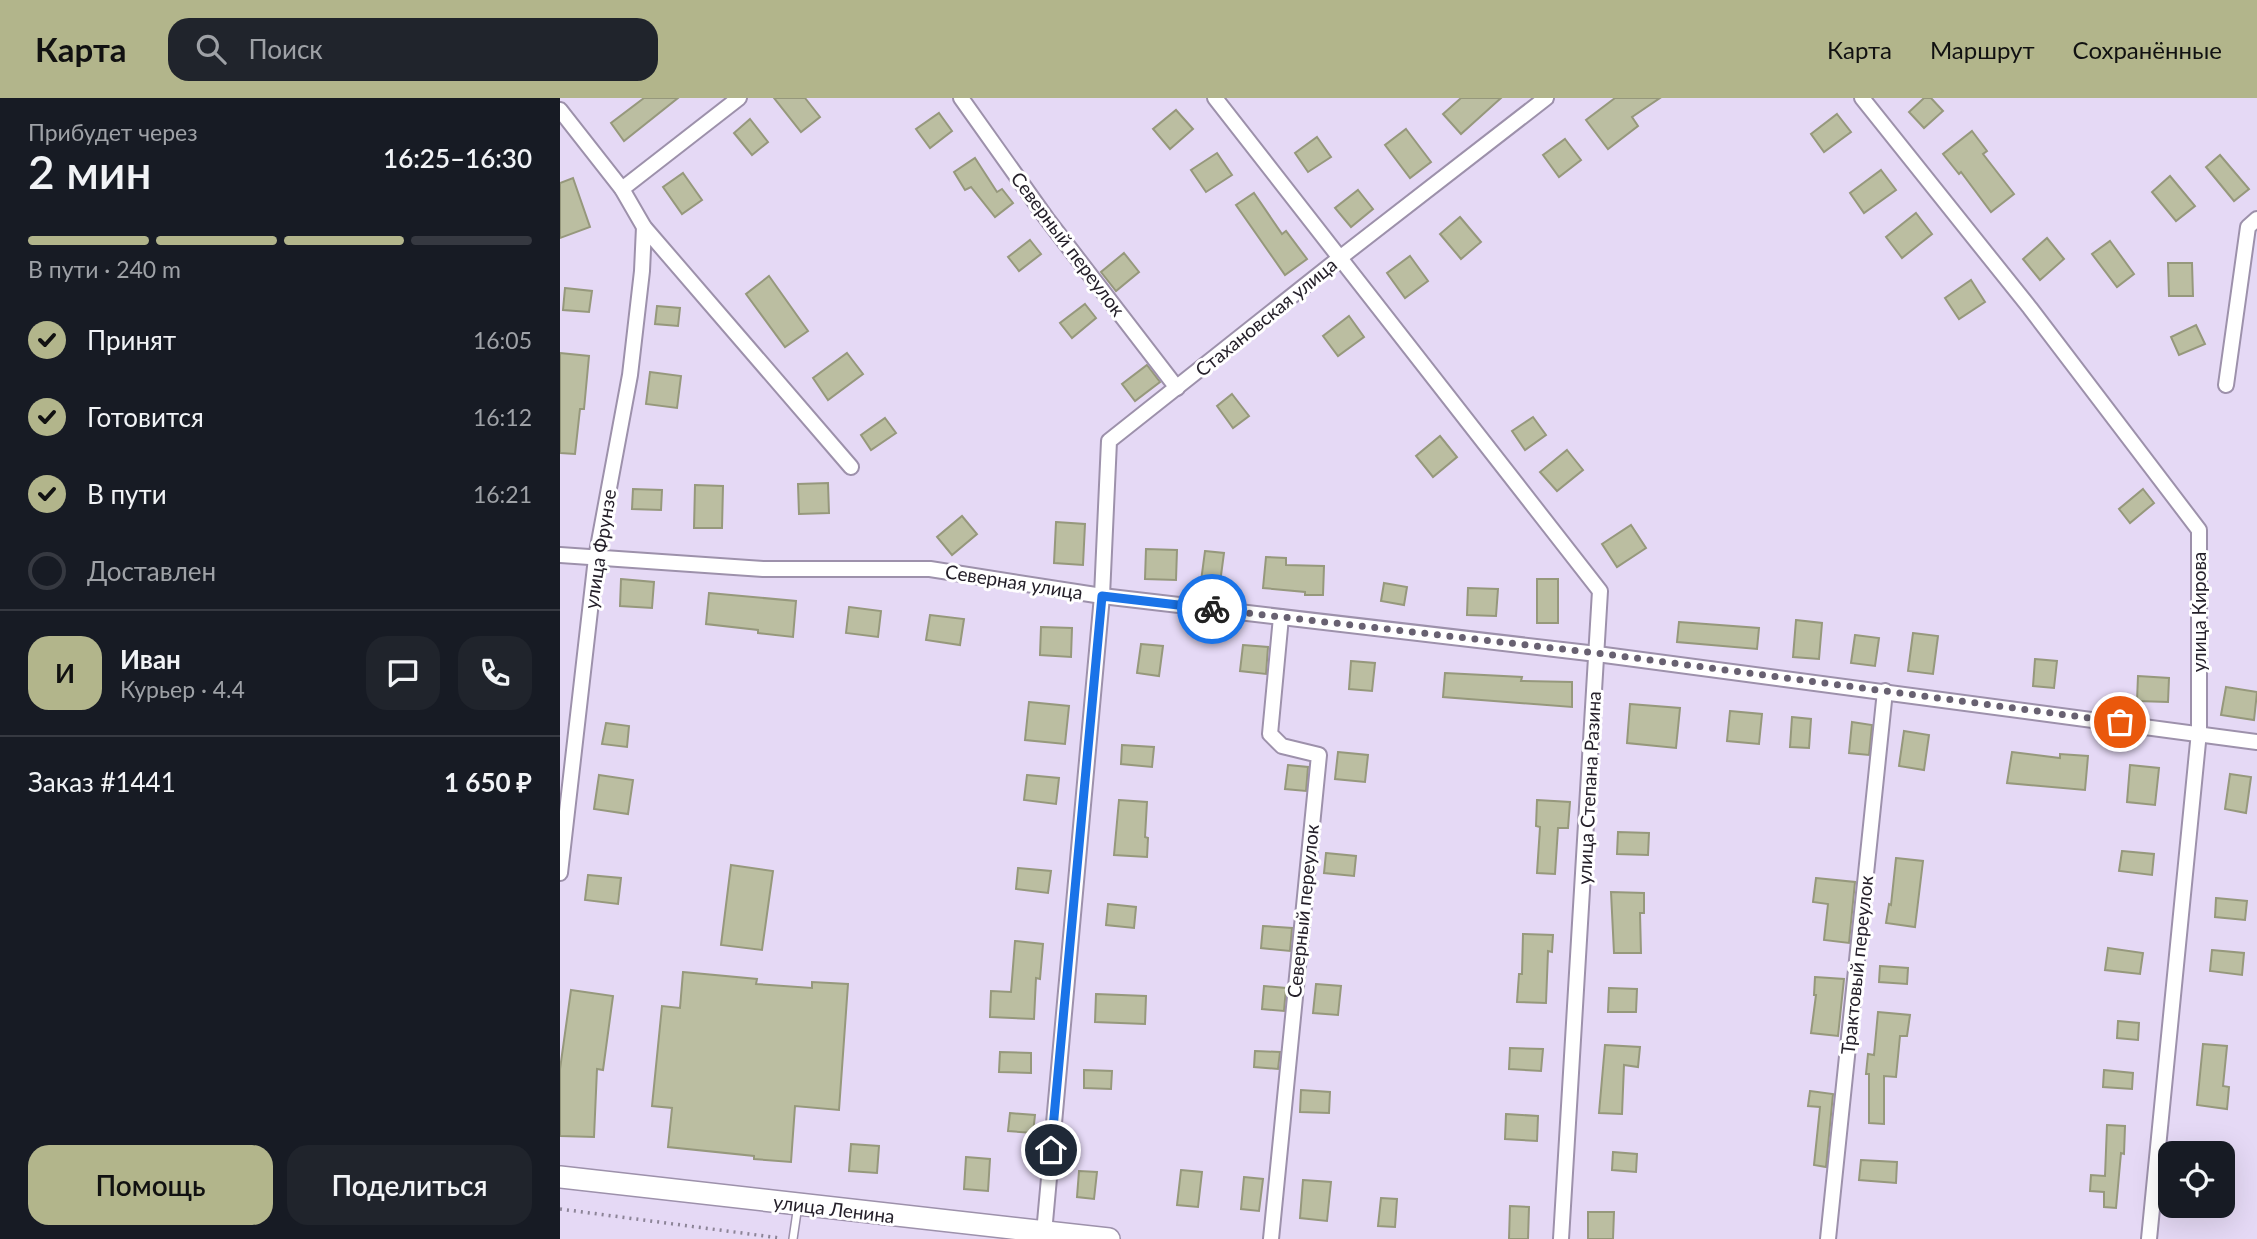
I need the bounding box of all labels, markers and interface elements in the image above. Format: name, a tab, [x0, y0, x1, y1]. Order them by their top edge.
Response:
search box	[168, 18, 658, 81]
text: Карта	[35, 29, 126, 69]
icon: search	[192, 30, 230, 68]
text: Поиск	[248, 33, 323, 65]
text: Карта	[1827, 35, 1892, 64]
text: Маршрут	[1930, 35, 2035, 64]
text: Сохранённые	[2073, 35, 2222, 64]
text: Прибудет через	[28, 118, 198, 146]
text: 16:25–16:30	[383, 142, 532, 174]
text: 2 мин	[28, 144, 152, 199]
street label: Северный переулок	[1007, 167, 1130, 320]
street label: Стахановская улица	[1190, 252, 1341, 381]
text: В пути · 240 m	[28, 255, 181, 283]
icon: check	[28, 321, 66, 359]
text: Принят	[87, 324, 176, 356]
text: 16:05	[473, 326, 532, 354]
icon: check	[28, 398, 66, 436]
text: Готовится	[87, 401, 204, 433]
text: 16:12	[473, 403, 532, 431]
icon: check	[28, 475, 66, 513]
text: В пути	[87, 478, 167, 510]
text: 16:21	[473, 480, 532, 508]
street label: улица Фрунзе	[579, 487, 620, 610]
street label: улица Кирова	[2187, 552, 2210, 672]
text: Доставлен	[87, 555, 216, 587]
street label: Северная улица	[944, 559, 1084, 604]
courier	[1177, 574, 1247, 644]
icon: bike	[1193, 590, 1231, 628]
button: chat	[366, 636, 440, 710]
button: phone	[458, 636, 532, 710]
text: Иван	[120, 643, 181, 675]
text: И	[55, 657, 75, 689]
text: Курьер · 4.4	[120, 675, 245, 703]
street label: улица Степана Разина	[1572, 691, 1605, 885]
pin	[2090, 692, 2150, 752]
icon: bag	[2101, 703, 2139, 741]
text: Заказ #1441	[28, 766, 176, 798]
text: 1 650 ₽	[444, 766, 532, 798]
street label: Северный переулок	[1282, 823, 1323, 999]
street label: Трактовый переулок	[1836, 874, 1877, 1056]
pin	[1021, 1120, 1081, 1180]
icon: home	[1032, 1131, 1070, 1169]
map controls	[2158, 1141, 2235, 1218]
button: locate	[2158, 1141, 2235, 1218]
button: Помощь	[28, 1145, 273, 1225]
button: Поделиться	[287, 1145, 532, 1225]
street label: улица Ленина	[772, 1190, 896, 1227]

